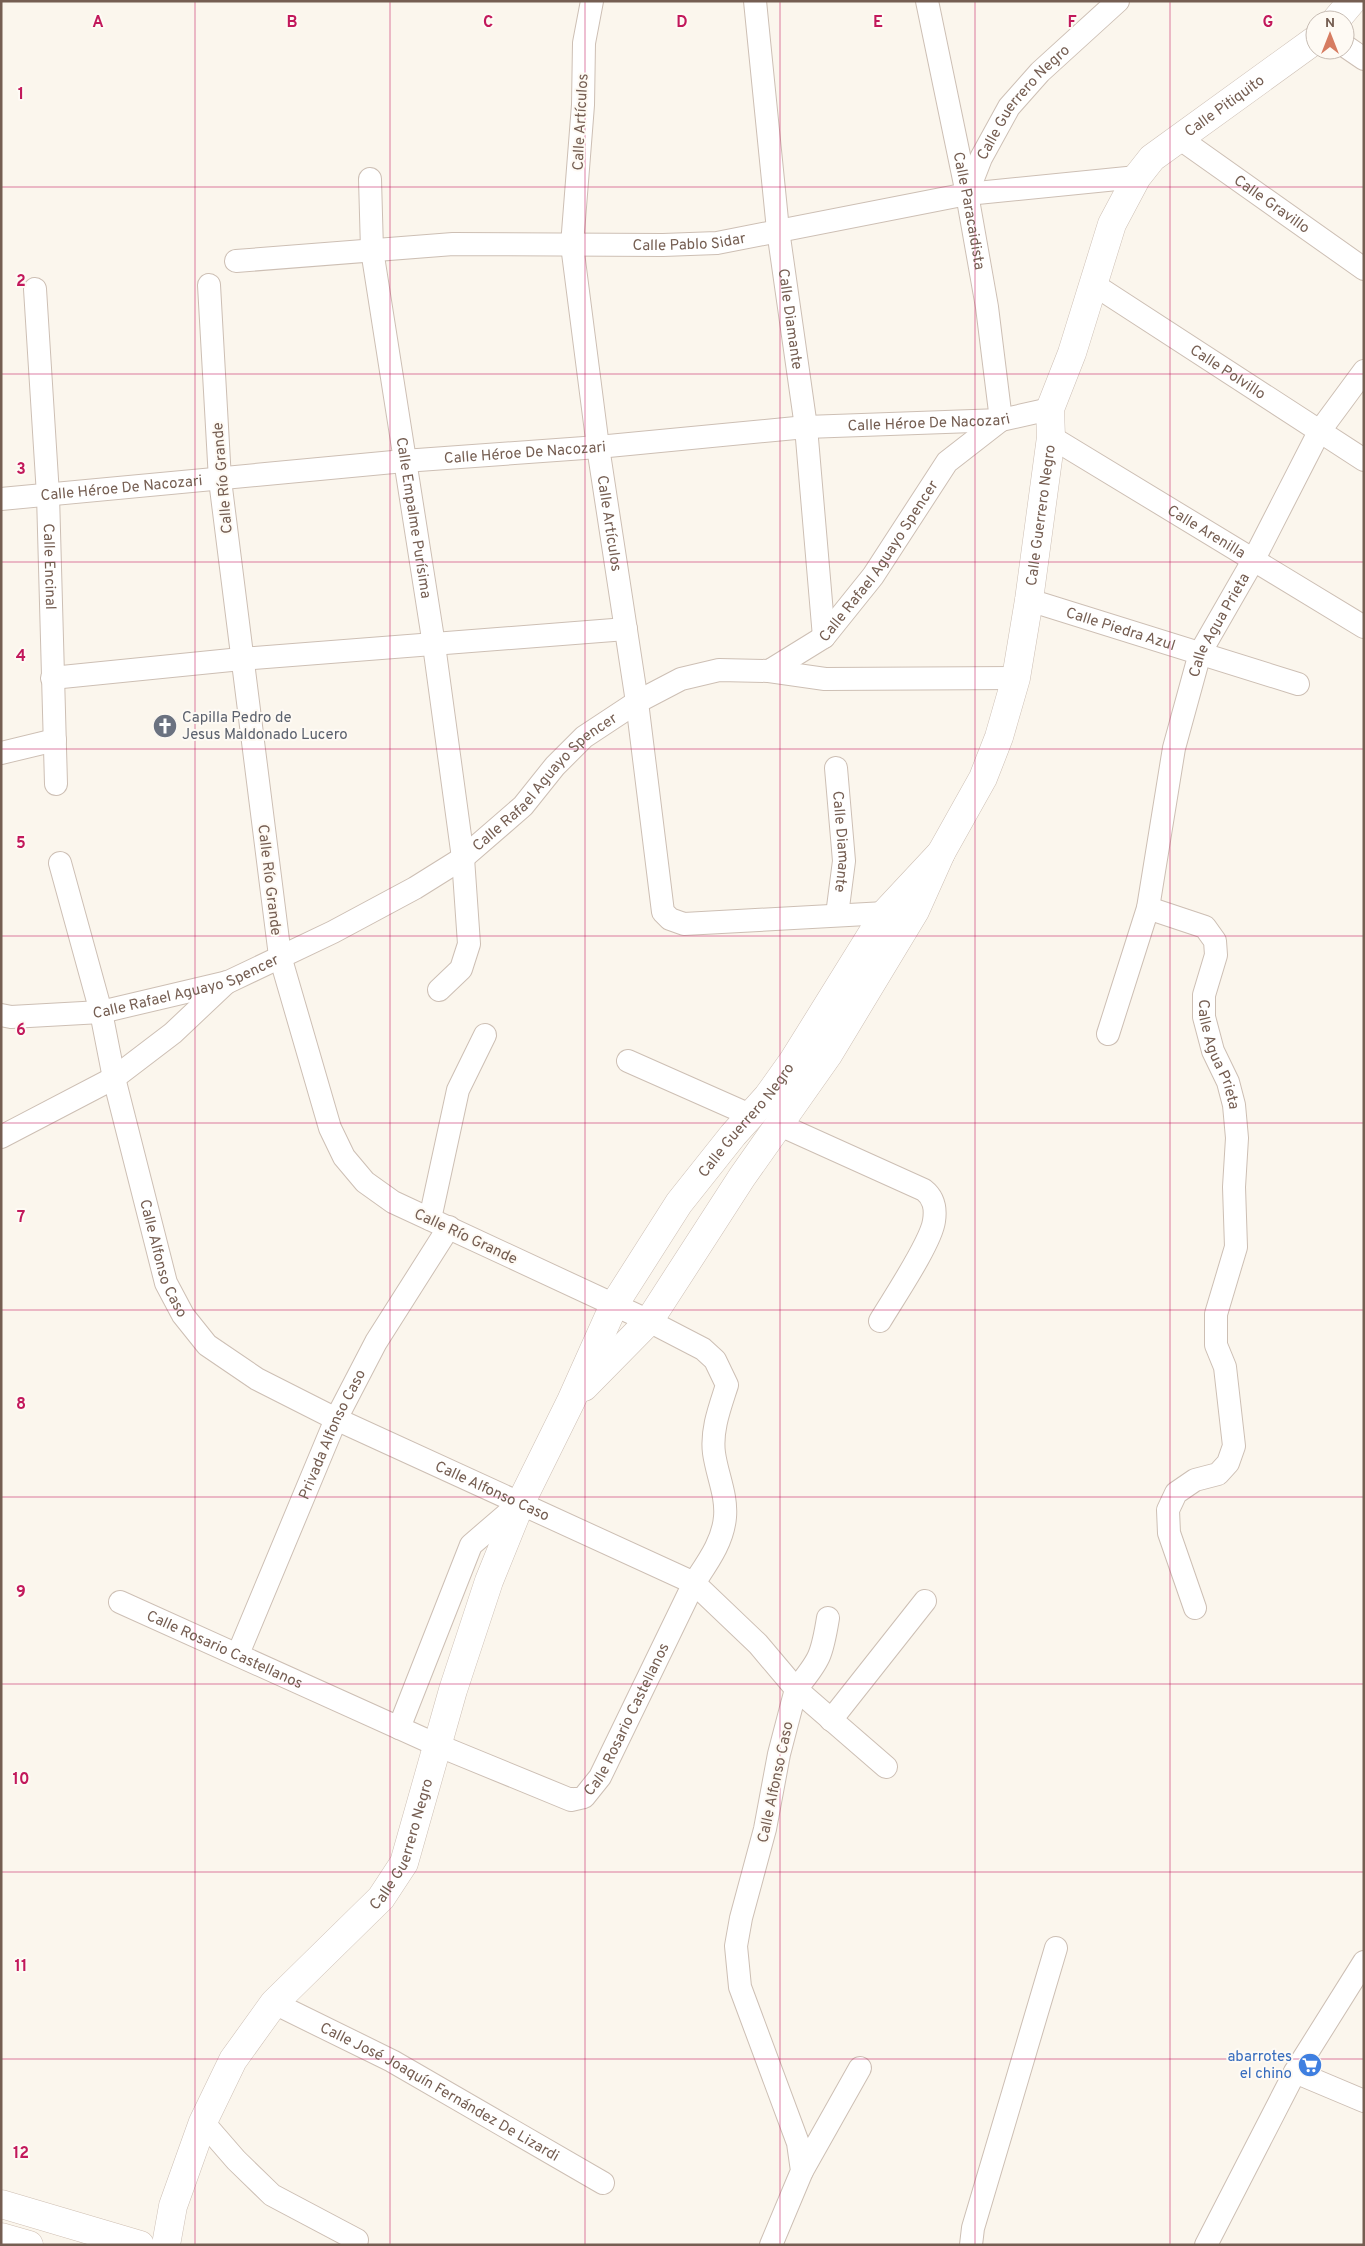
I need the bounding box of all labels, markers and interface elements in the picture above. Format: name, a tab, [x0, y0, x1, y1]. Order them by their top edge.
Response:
north arrow	[1305, 10, 1355, 60]
text: A	[92, 13, 104, 33]
text: B	[286, 13, 298, 33]
text: C	[483, 13, 493, 33]
text: D	[676, 13, 688, 33]
text: E	[873, 13, 883, 33]
text: F	[1067, 13, 1077, 33]
text: G	[1263, 13, 1273, 33]
text: N	[1325, 15, 1335, 32]
street label: Calle Guerrero Negro	[974, 41, 1074, 164]
street label: Calle Pitiquito	[1181, 72, 1269, 142]
street label: Calle Artículos	[569, 73, 594, 171]
text: 1	[18, 85, 24, 105]
street label: Calle Paracaidista	[948, 150, 988, 271]
street label: Calle Gravillo	[1230, 172, 1313, 238]
street label: Calle Pablo Sidar	[632, 230, 748, 256]
street label: Calle Diamante	[773, 267, 806, 371]
text: 2	[16, 272, 26, 292]
street label: Calle Polvillo	[1186, 341, 1269, 405]
street label: Calle Héroe De Nacozari	[847, 410, 1012, 437]
street label: Calle Río Grande	[209, 421, 238, 534]
street label: Calle Empalme Purísima	[391, 436, 435, 600]
street label: Calle Héroe De Nacozari	[443, 438, 607, 469]
street label: Calle Guerrero Negro	[1023, 444, 1061, 587]
text: 3	[16, 460, 26, 480]
street label: Calle Héroe De Nacozari	[40, 472, 203, 506]
street label: Calle Artículos	[591, 474, 625, 573]
street label: Calle Rafael Aguayo Spencer	[816, 477, 944, 646]
street label: Calle Arenilla	[1163, 502, 1249, 564]
street label: Calle Encinal	[38, 523, 59, 610]
street label: Calle Agua Prieta	[1186, 570, 1255, 680]
street label: Calle Piedra Azul	[1063, 604, 1177, 656]
text: 4	[16, 647, 26, 667]
place label: Capilla Pedro de Jesus Maldonado Lucero	[182, 709, 348, 745]
street label: Calle Rafael Aguayo Spencer	[469, 710, 621, 856]
church icon: Capilla Pedro de Jesus Maldonado Lucero	[152, 713, 178, 739]
street label: Calle Diamante	[827, 790, 852, 893]
street label: Calle Río Grande	[252, 824, 285, 937]
text: 5	[16, 834, 26, 854]
street label: Calle Rafael Aguayo Spencer	[92, 951, 283, 1023]
street label: Calle Agua Prieta	[1193, 999, 1242, 1110]
text: 6	[16, 1021, 26, 1041]
street label: Calle Guerrero Negro	[695, 1060, 799, 1182]
street label: Calle Alfonso Caso	[134, 1198, 191, 1321]
street label: Calle Río Grande	[411, 1205, 520, 1270]
text: 7	[17, 1208, 25, 1228]
street label: Privada Alfonso Caso	[295, 1367, 371, 1503]
text: 8	[16, 1395, 26, 1415]
street label: Calle Alfonso Caso	[432, 1458, 552, 1526]
text: 9	[16, 1583, 26, 1603]
street label: Calle Rosario Castellanos	[143, 1607, 305, 1694]
street label: Calle Rosario Castellanos	[580, 1640, 675, 1800]
street label: Calle Alfonso Caso	[754, 1720, 799, 1845]
text: 10	[13, 1770, 29, 1790]
street label: Calle Guerrero Negro	[366, 1777, 438, 1915]
text: 11	[15, 1957, 27, 1977]
street label: Calle José Joaquín Fernández De Lizardi	[316, 2019, 562, 2167]
place label: abarrotes el chino	[1227, 2048, 1292, 2084]
supermarket icon: abarrotes el chino	[1297, 2052, 1323, 2078]
text: 12	[13, 2144, 29, 2164]

